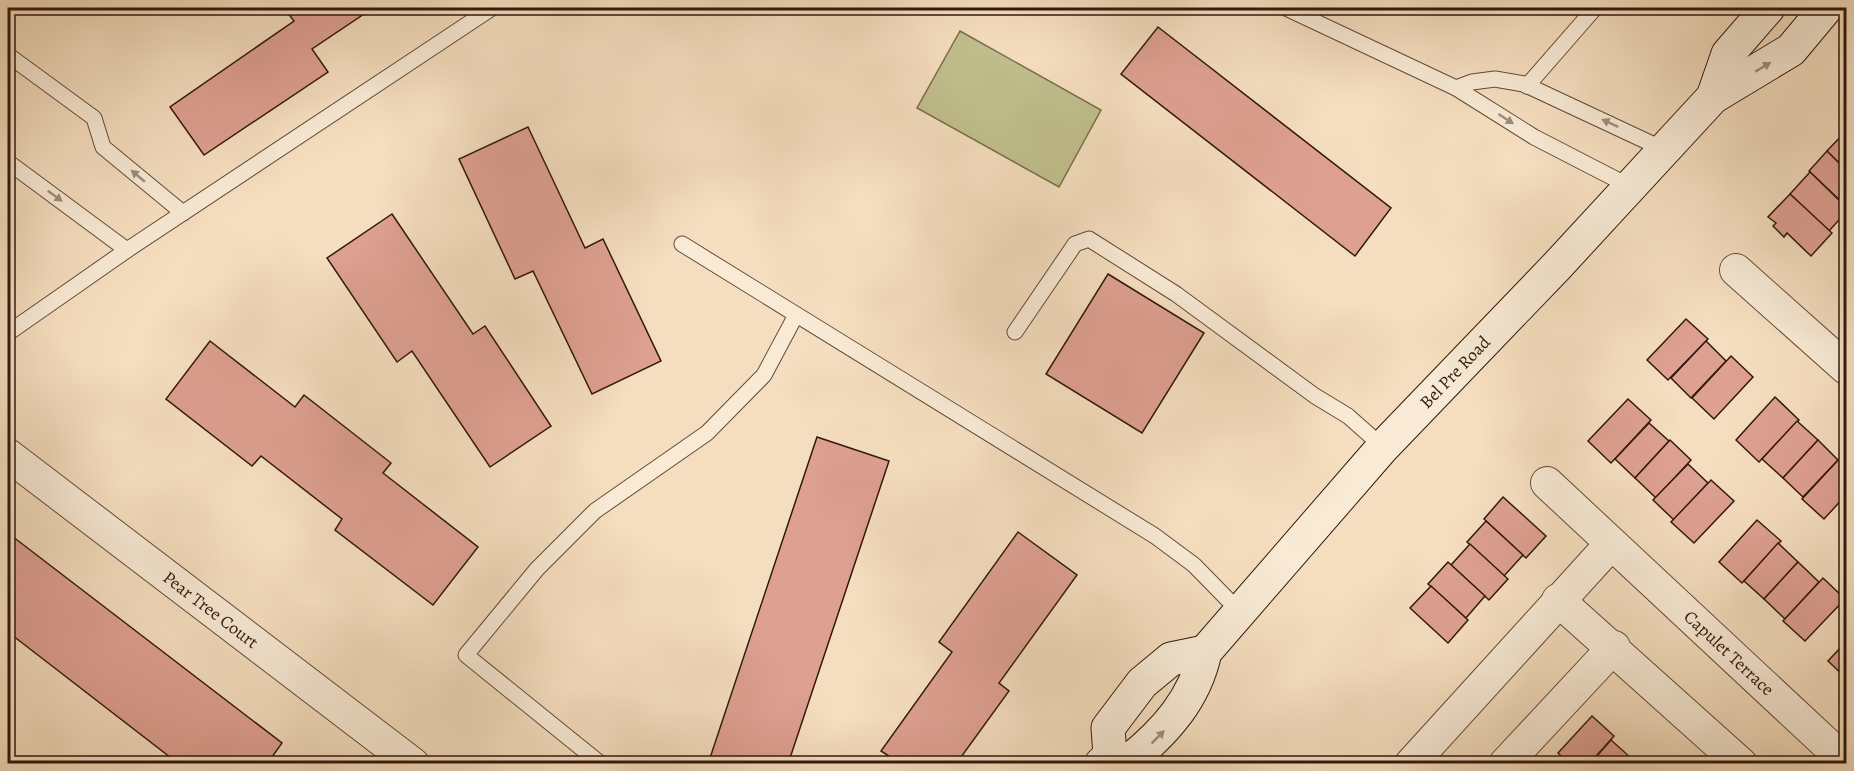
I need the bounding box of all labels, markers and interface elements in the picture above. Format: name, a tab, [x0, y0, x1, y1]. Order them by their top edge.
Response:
one-way arrow	[1755, 62, 1772, 72]
one-way arrow	[1498, 113, 1515, 124]
one-way arrow	[1602, 119, 1619, 128]
one-way arrow	[130, 169, 146, 182]
one-way arrow	[46, 190, 62, 202]
street label: Bel Pre Road	[1414, 330, 1496, 414]
street label: Pear Tree Court	[158, 565, 263, 654]
street label: Capulet Terrace	[1679, 605, 1779, 701]
one-way arrow	[1151, 729, 1165, 744]

